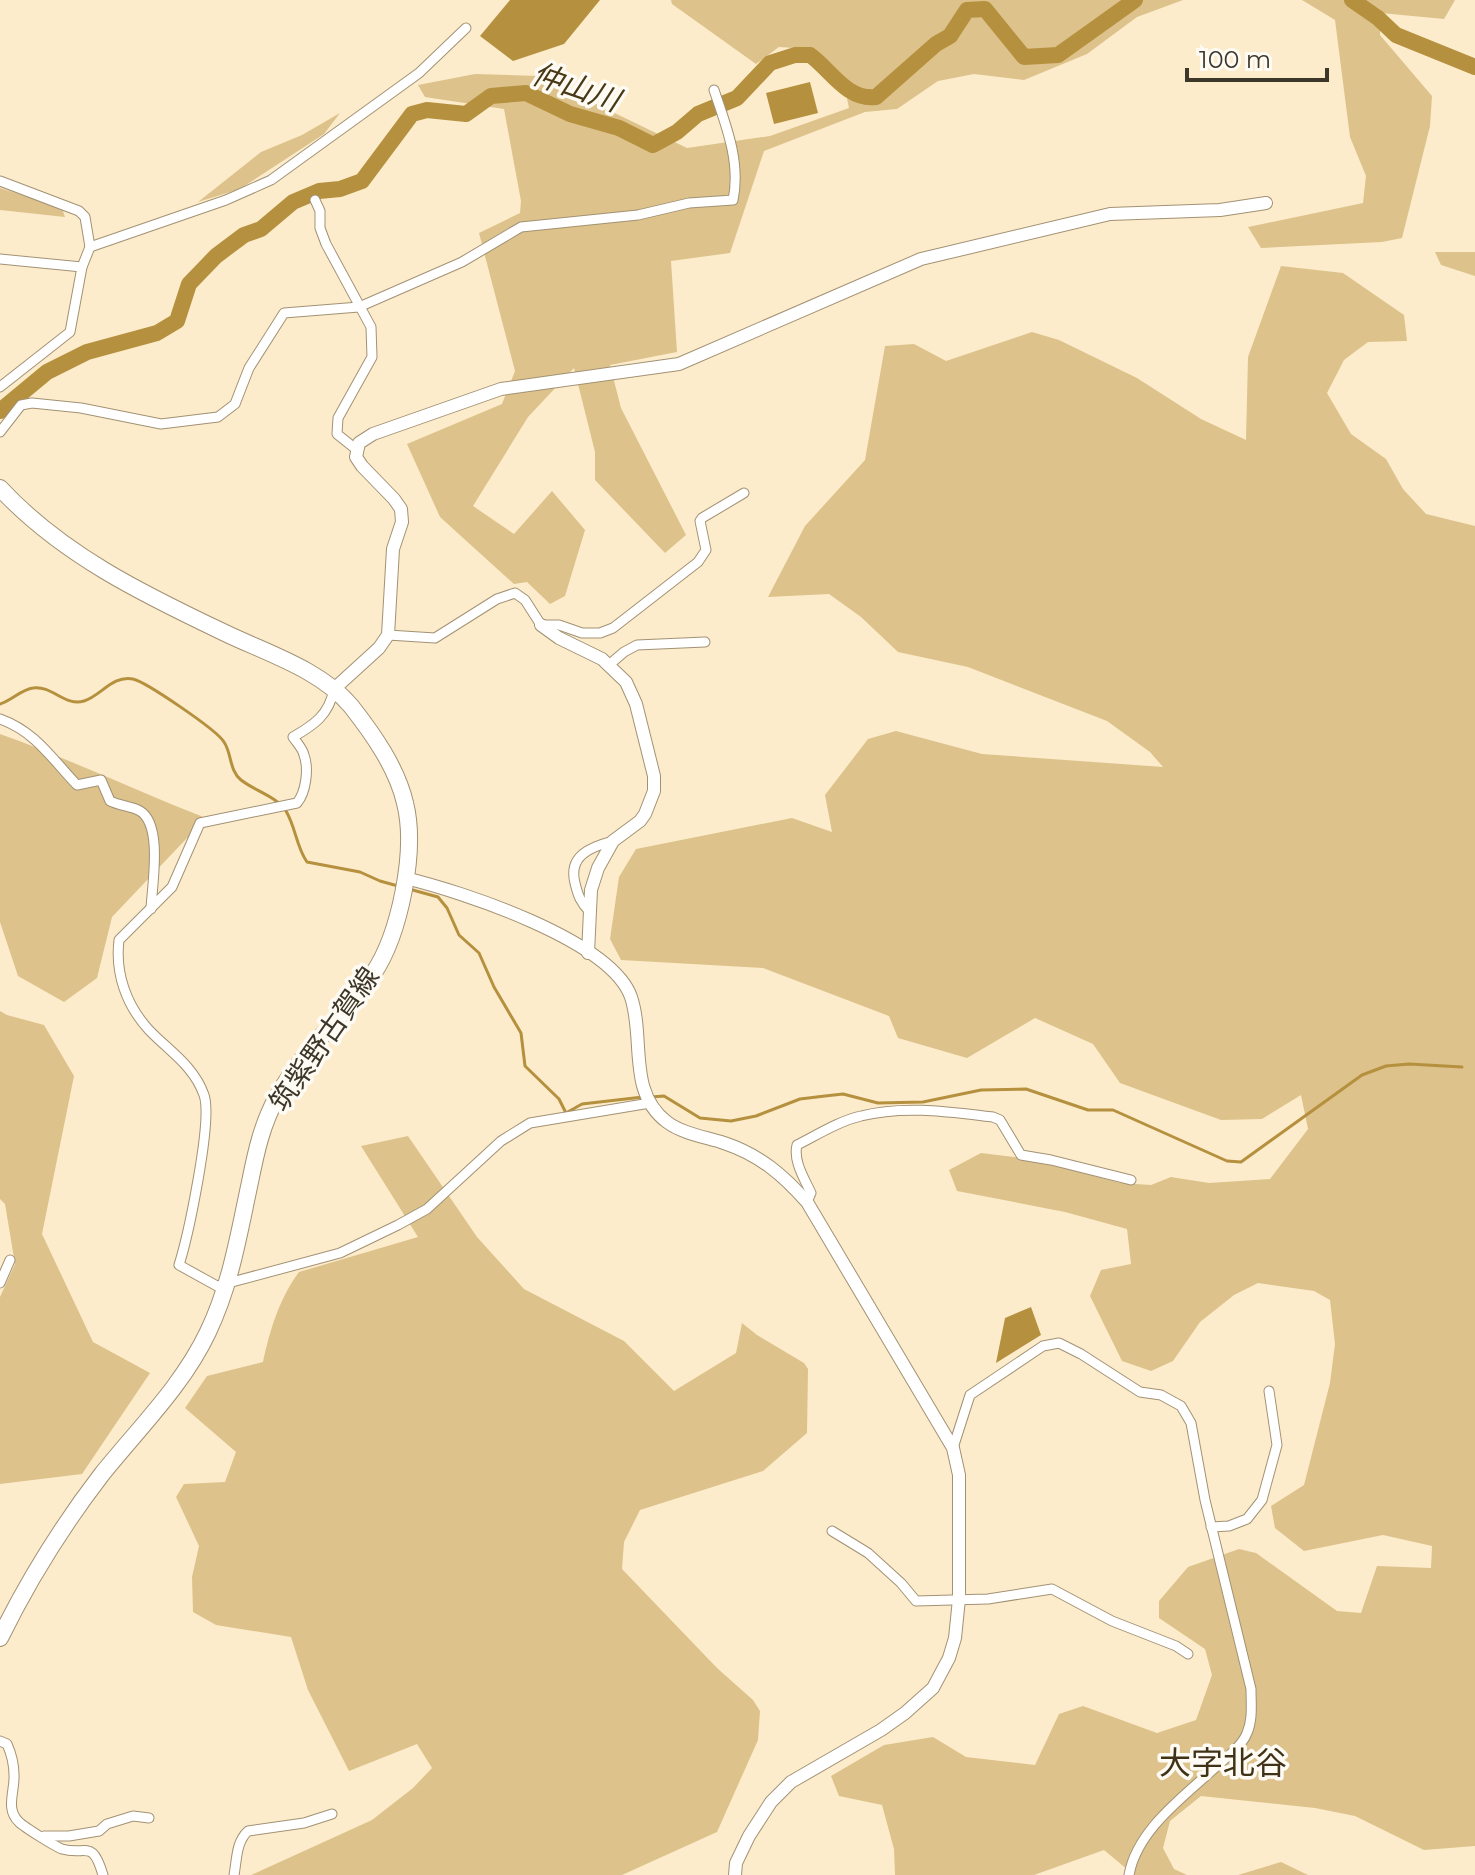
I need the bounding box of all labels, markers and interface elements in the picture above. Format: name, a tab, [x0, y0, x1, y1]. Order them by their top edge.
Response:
scale bar	[1187, 32, 1327, 82]
text: 100 m	[1199, 45, 1271, 74]
water label: 仲山川	[527, 55, 627, 120]
street label: 筑紫野古賀線	[262, 960, 386, 1118]
district label: 大字北谷	[1159, 1743, 1287, 1782]

